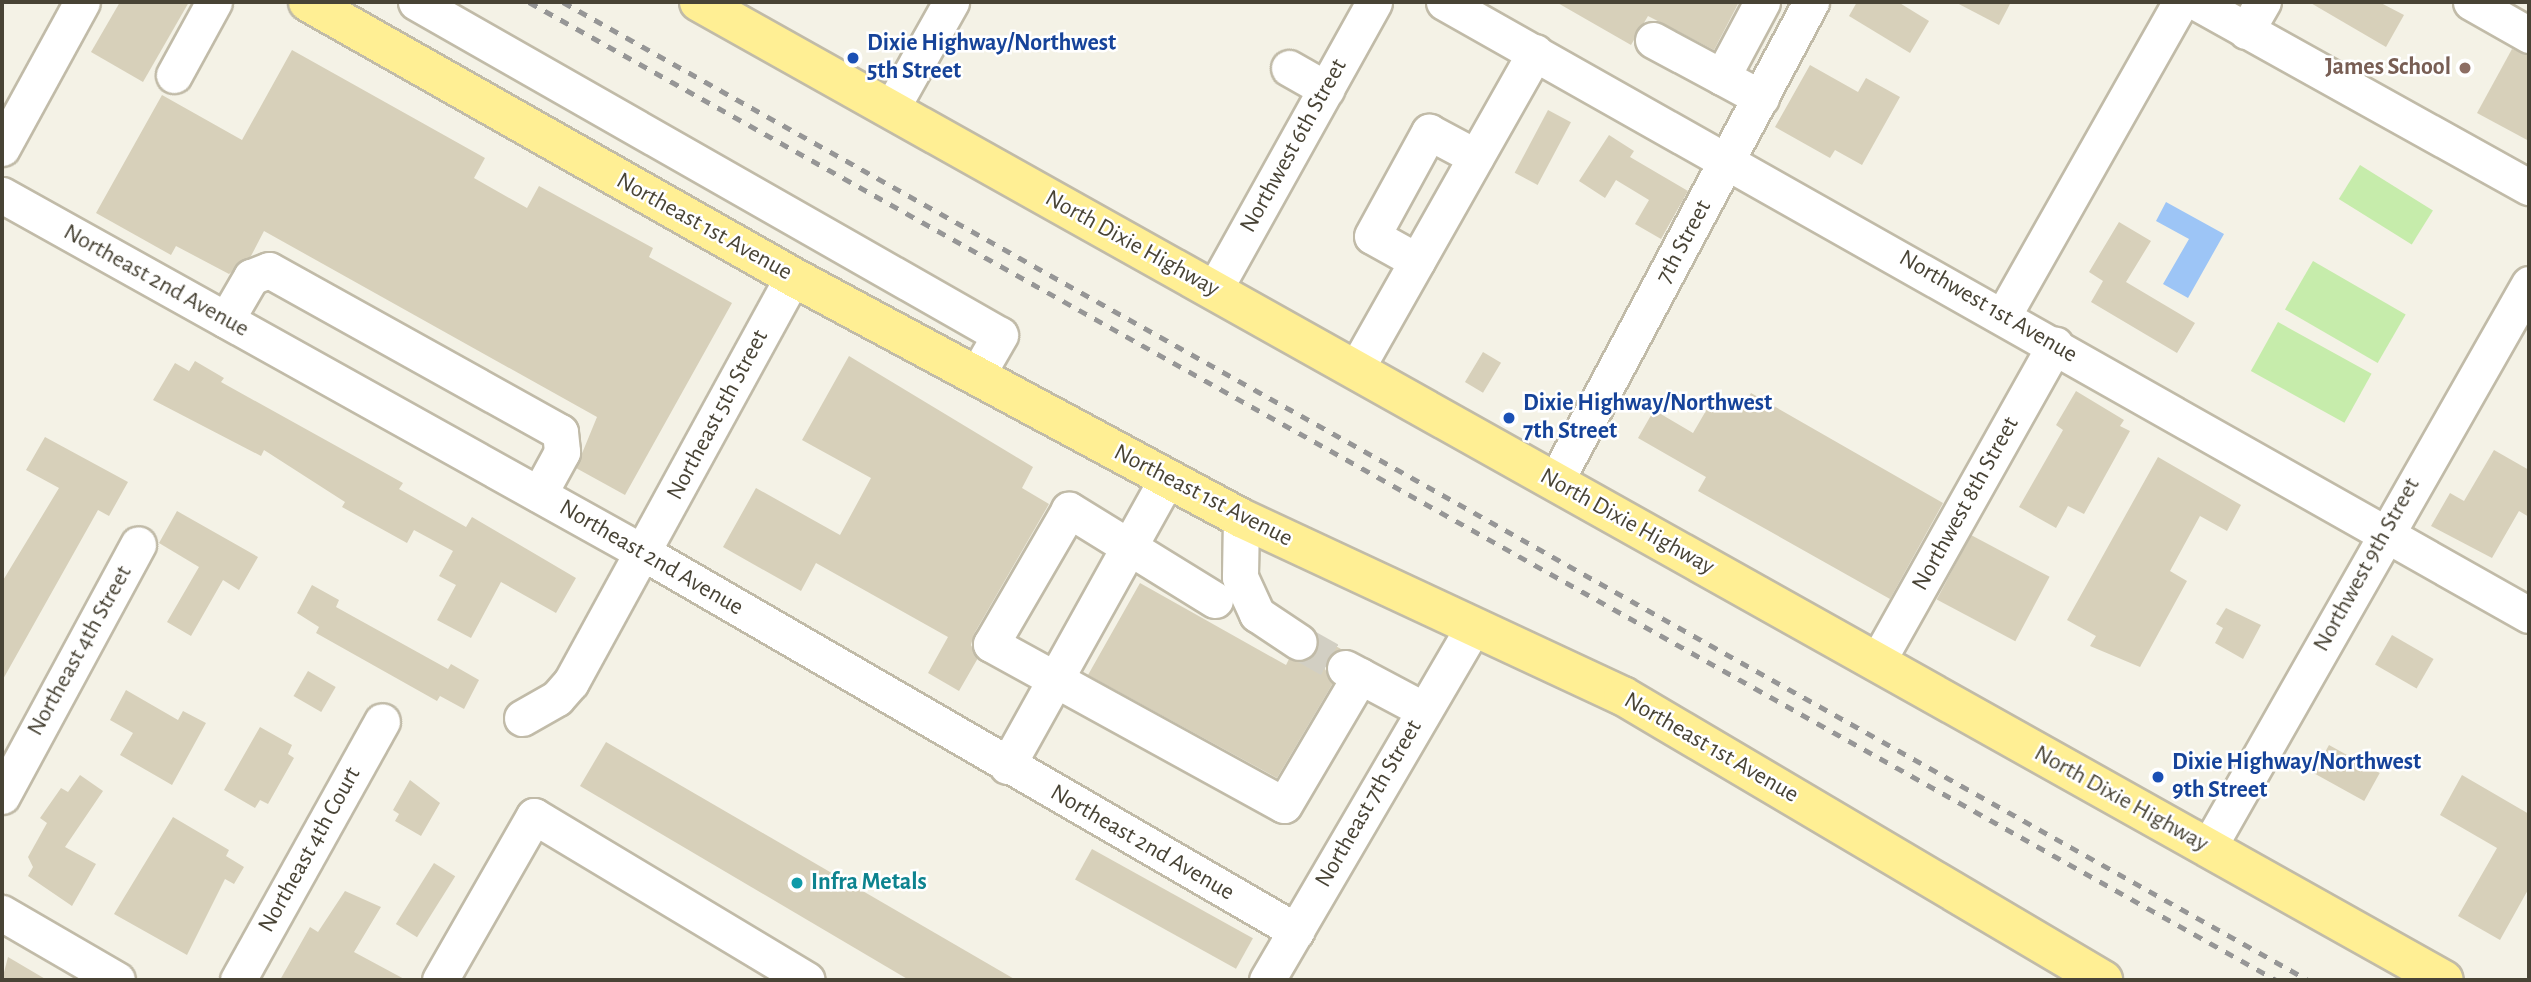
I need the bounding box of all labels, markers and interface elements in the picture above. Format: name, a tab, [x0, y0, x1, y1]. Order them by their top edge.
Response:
place label: Dixie Highway/Northwest 5th Street	[867, 30, 1116, 86]
marker: Dixie Highway/Northwest 5th Street	[845, 50, 861, 66]
street label: Northwest 6th Street	[1234, 54, 1354, 238]
place label: James School	[2325, 54, 2451, 82]
marker: James School	[2457, 60, 2473, 76]
street label: Northeast 1st Avenue	[611, 167, 797, 287]
street label: North Dixie Highway	[1040, 184, 1224, 304]
street label: 7th Street	[1650, 195, 1718, 289]
street label: Northeast 2nd Avenue	[58, 218, 254, 344]
street label: Northwest 1st Avenue	[1894, 244, 2082, 370]
street label: Northeast 5th Street	[661, 325, 775, 505]
place label: Dixie Highway/Northwest 7th Street	[1523, 390, 1772, 446]
marker: Dixie Highway/Northwest 7th Street	[1501, 410, 1517, 426]
street label: Northwest 8th Street	[1906, 412, 2026, 596]
street label: Northeast 1st Avenue	[1109, 439, 1297, 553]
street label: North Dixie Highway	[1535, 462, 1719, 582]
street label: Northwest 9th Street	[2307, 473, 2427, 657]
street label: Northeast 2nd Avenue	[554, 494, 748, 622]
street label: Northeast 4th Street	[21, 561, 139, 741]
street label: Northeast 1st Avenue	[1619, 686, 1803, 810]
street label: Northeast 7th Street	[1309, 715, 1429, 893]
street label: North Dixie Highway	[2029, 739, 2213, 859]
place label: Dixie Highway/Northwest 9th Street	[2172, 749, 2421, 805]
street label: Northeast 4th Court	[253, 762, 367, 938]
marker: Dixie Highway/Northwest 9th Street	[2150, 769, 2166, 785]
street label: Northeast 2nd Avenue	[1045, 779, 1239, 907]
place label: Infra Metals	[811, 869, 927, 897]
marker: Infra Metals	[789, 875, 805, 891]

